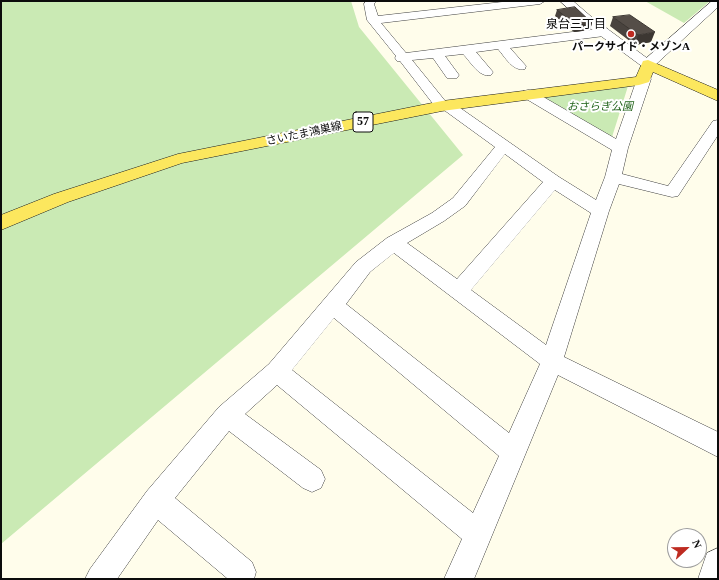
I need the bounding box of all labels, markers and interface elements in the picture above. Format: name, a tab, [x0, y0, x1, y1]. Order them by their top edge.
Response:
district label: 泉台三丁目	[546, 18, 606, 32]
marker: パークサイド・メゾンA	[626, 29, 636, 39]
place label: パークサイド・メゾンA	[572, 40, 690, 54]
park label: おさらぎ公園	[567, 100, 633, 114]
road number: 57	[353, 112, 373, 132]
street label: さいたま鴻巣線	[265, 120, 343, 148]
north arrow	[667, 528, 707, 568]
text: N	[690, 538, 704, 550]

